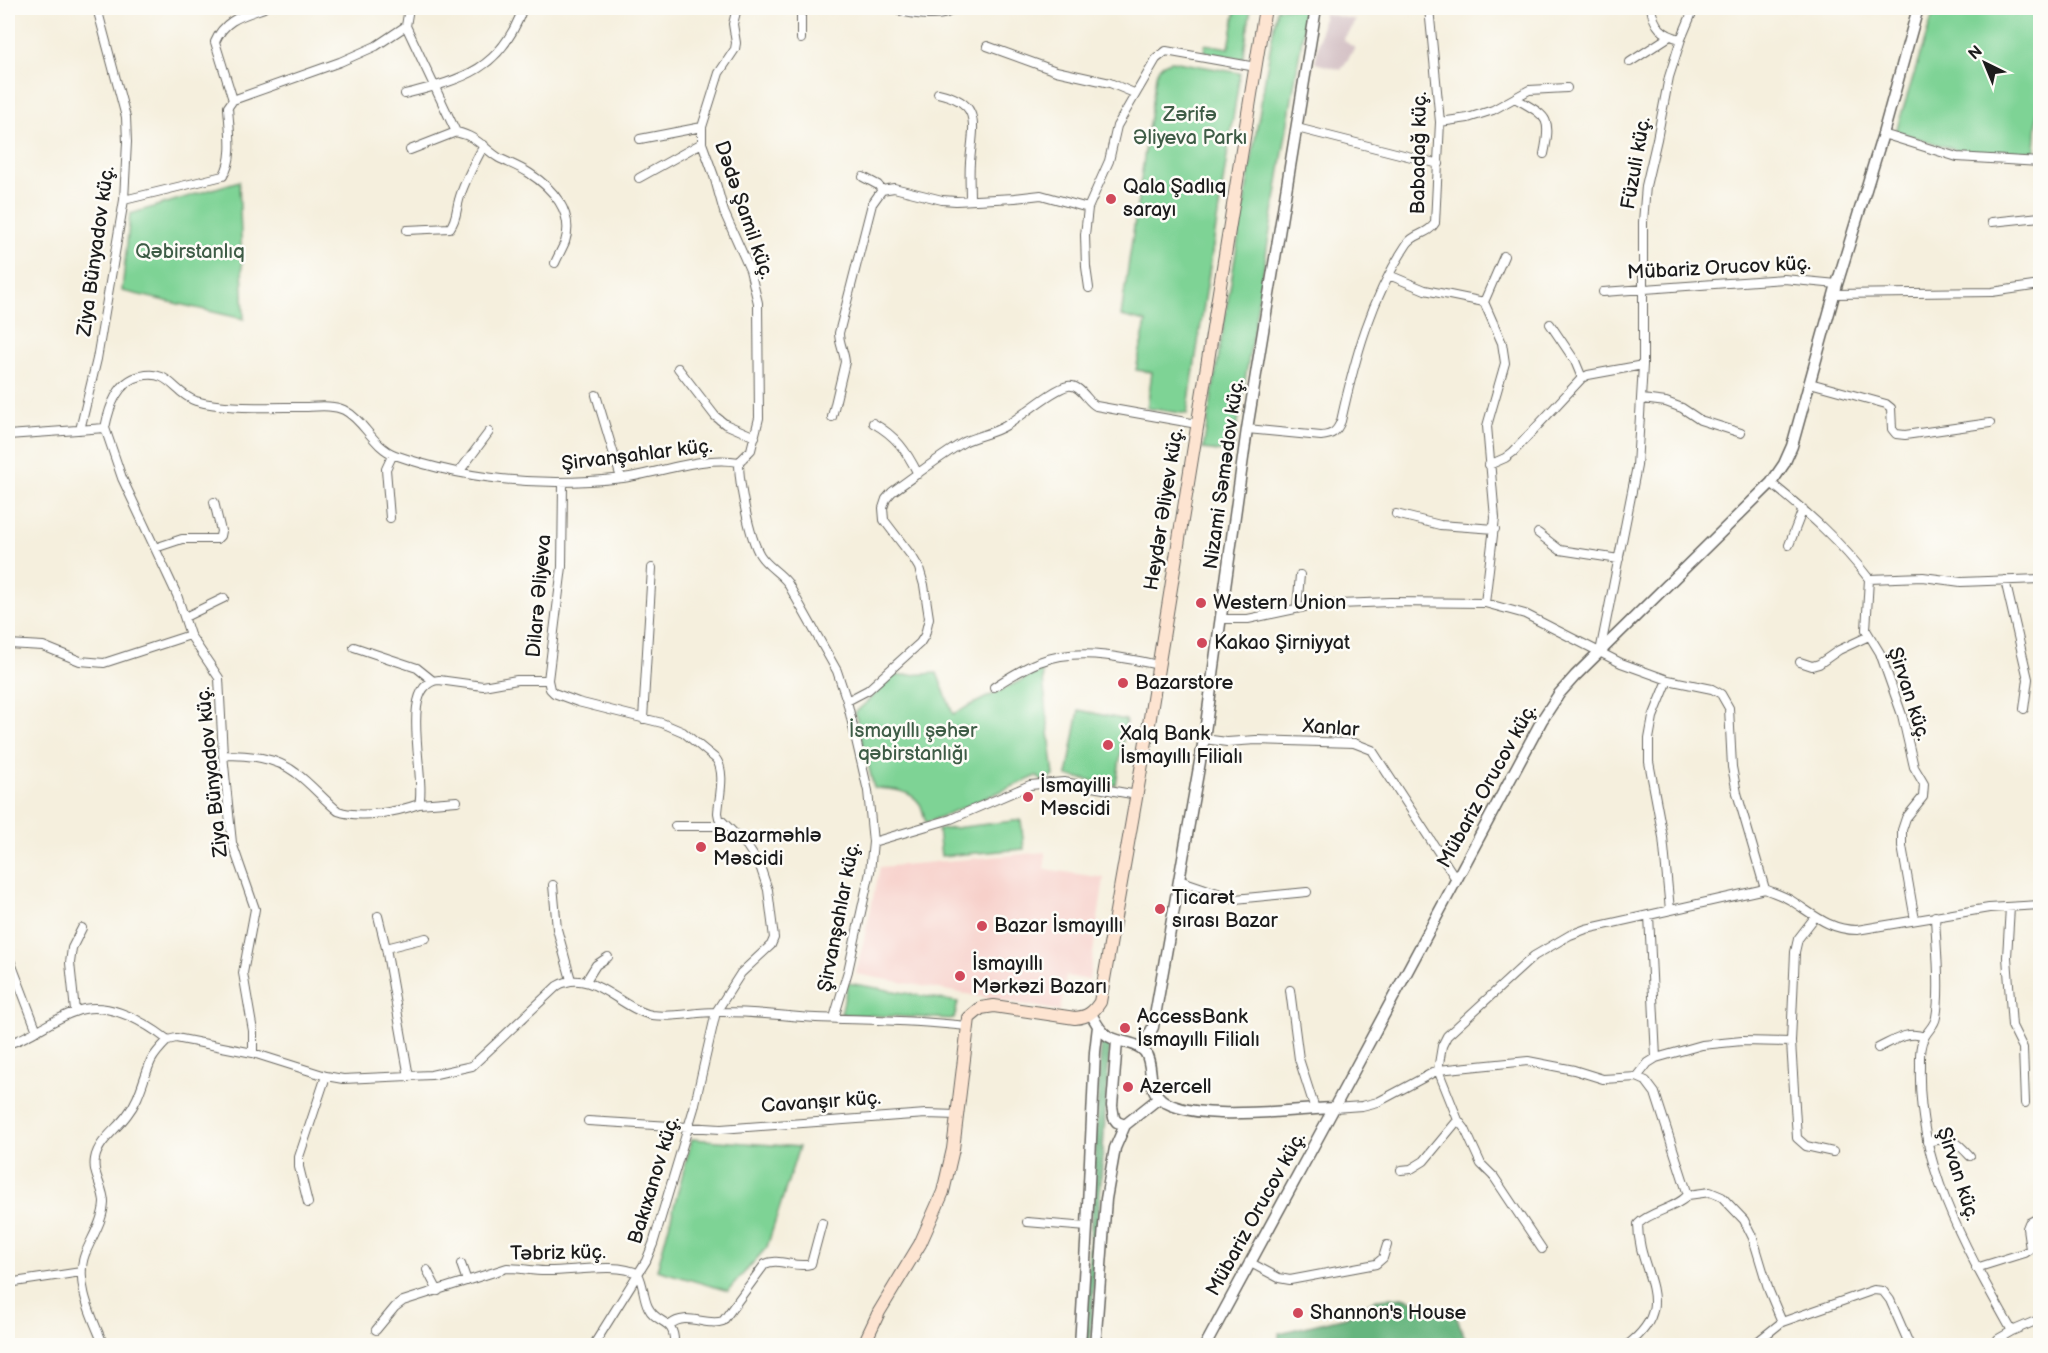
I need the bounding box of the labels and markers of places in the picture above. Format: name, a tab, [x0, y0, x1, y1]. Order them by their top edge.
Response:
place label: Qala Şadlıq sarayı	[1123, 175, 1226, 222]
marker: Qala Şadlıq sarayı	[1104, 192, 1118, 206]
place label: Western Union	[1213, 591, 1346, 615]
marker: Western Union	[1194, 596, 1208, 610]
place label: Kakao Şirniyyat	[1214, 631, 1350, 655]
marker: Kakao Şirniyyat	[1195, 636, 1209, 650]
place label: Bazarstore	[1135, 671, 1233, 695]
marker: Bazarstore	[1116, 676, 1130, 690]
place label: Xalq Bank İsmayıllı Filialı	[1119, 722, 1243, 769]
marker: Xalq Bank İsmayıllı Filialı	[1101, 738, 1115, 752]
place label: İsmayilli Məscidi	[1040, 773, 1111, 821]
marker: İsmayilli Məscidi	[1021, 790, 1035, 804]
place label: Bazarməhlə Məscidi	[713, 824, 822, 871]
marker: Bazarməhlə Məscidi	[694, 840, 708, 854]
place label: Ticarət sırası Bazar	[1172, 886, 1278, 933]
marker: Ticarət sırası Bazar	[1153, 902, 1167, 916]
place label: Bazar İsmayıllı	[994, 913, 1123, 938]
marker: Bazar İsmayıllı	[975, 919, 989, 933]
place label: İsmayıllı Mərkəzi Bazarı	[972, 951, 1107, 999]
marker: İsmayıllı Mərkəzi Bazarı	[953, 969, 967, 983]
place label: AccessBank İsmayıllı Filialı	[1137, 1005, 1260, 1052]
marker: AccessBank İsmayıllı Filialı	[1118, 1021, 1132, 1035]
place label: Azercell	[1140, 1075, 1212, 1099]
marker: Azercell	[1121, 1080, 1135, 1094]
place label: Shannon's House	[1310, 1301, 1467, 1325]
marker: Shannon's House	[1291, 1306, 1305, 1320]

